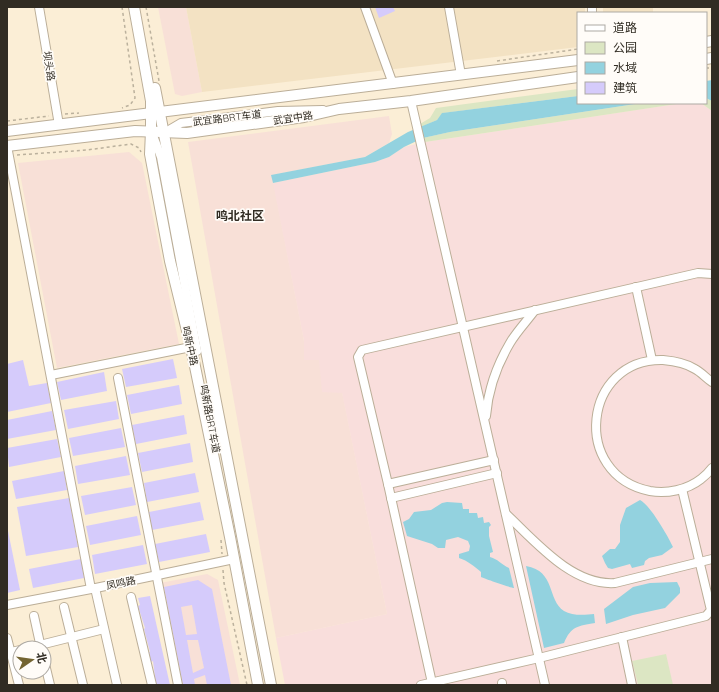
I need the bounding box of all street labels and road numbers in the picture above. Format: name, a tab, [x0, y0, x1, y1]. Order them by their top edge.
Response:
street label: 坝头路	[40, 50, 58, 82]
street label: 武宜路BRT车道	[192, 107, 262, 129]
street label: 武宜中路	[272, 108, 314, 128]
street label: 鸣新中路	[179, 325, 201, 367]
street label: 鸣新路BRT车道	[197, 384, 223, 454]
street label: 凤鸣路	[105, 574, 137, 592]

